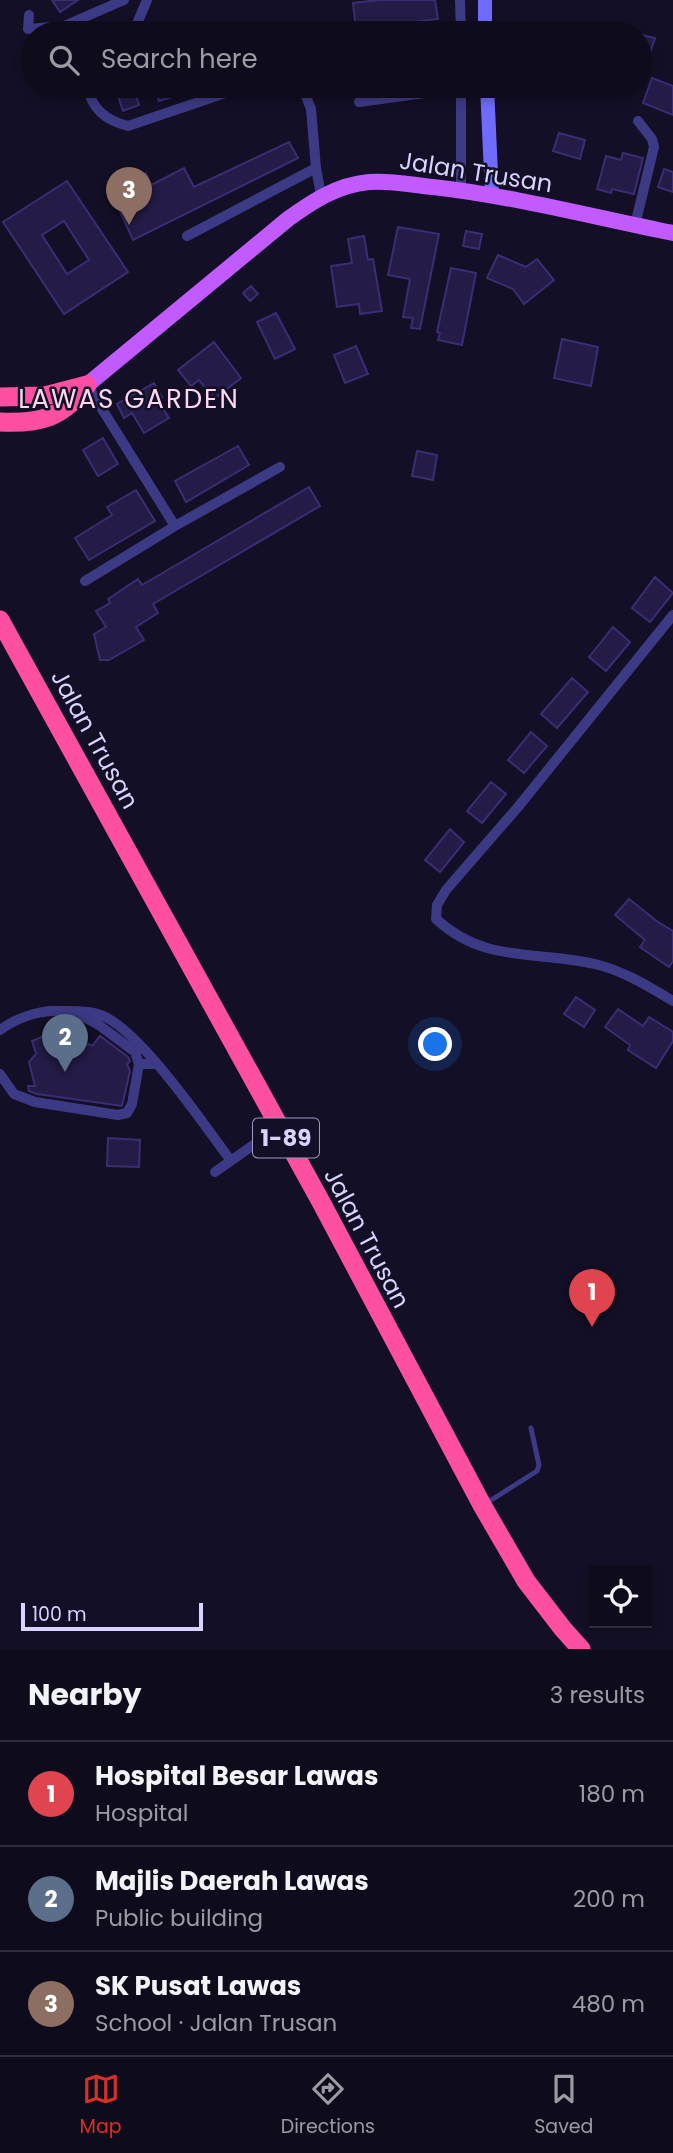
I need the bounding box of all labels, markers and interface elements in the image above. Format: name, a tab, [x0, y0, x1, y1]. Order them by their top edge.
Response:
search box	[21, 21, 652, 98]
icon: search	[45, 41, 83, 79]
text: Search here	[101, 41, 258, 77]
street label: Jalan Trusan	[397, 144, 555, 200]
pin: 3	[106, 167, 152, 225]
district label: LAWAS GARDEN	[18, 381, 240, 417]
street label: Jalan Trusan	[43, 664, 147, 814]
pin: 2	[42, 1014, 88, 1072]
your location	[418, 1027, 452, 1061]
road number: 1-89	[253, 1119, 319, 1158]
street label: Jalan Trusan	[316, 1162, 418, 1314]
pin: 1	[569, 1269, 615, 1327]
map controls	[589, 1565, 652, 1628]
button: locate	[589, 1565, 652, 1628]
scale bar	[21, 1600, 203, 1632]
text: 100 m	[32, 1601, 87, 1628]
text: Nearby	[28, 1673, 142, 1716]
text: 3 results	[550, 1679, 645, 1711]
text: Hospital Besar Lawas	[95, 1758, 378, 1794]
text: 1	[47, 1778, 55, 1810]
text: 180 m	[579, 1778, 645, 1810]
text: Hospital	[95, 1797, 188, 1829]
text: Majlis Daerah Lawas	[95, 1863, 369, 1899]
text: 2	[44, 1883, 58, 1915]
text: 200 m	[573, 1883, 645, 1915]
text: Public building	[95, 1902, 263, 1934]
text: SK Pusat Lawas	[95, 1968, 301, 2004]
text: 3	[44, 1988, 58, 2020]
text: 480 m	[572, 1988, 645, 2020]
text: School · Jalan Trusan	[95, 2007, 337, 2039]
tab: Map	[80, 2070, 122, 2141]
tab: Directions	[281, 2070, 375, 2141]
tab: Saved	[534, 2070, 593, 2141]

